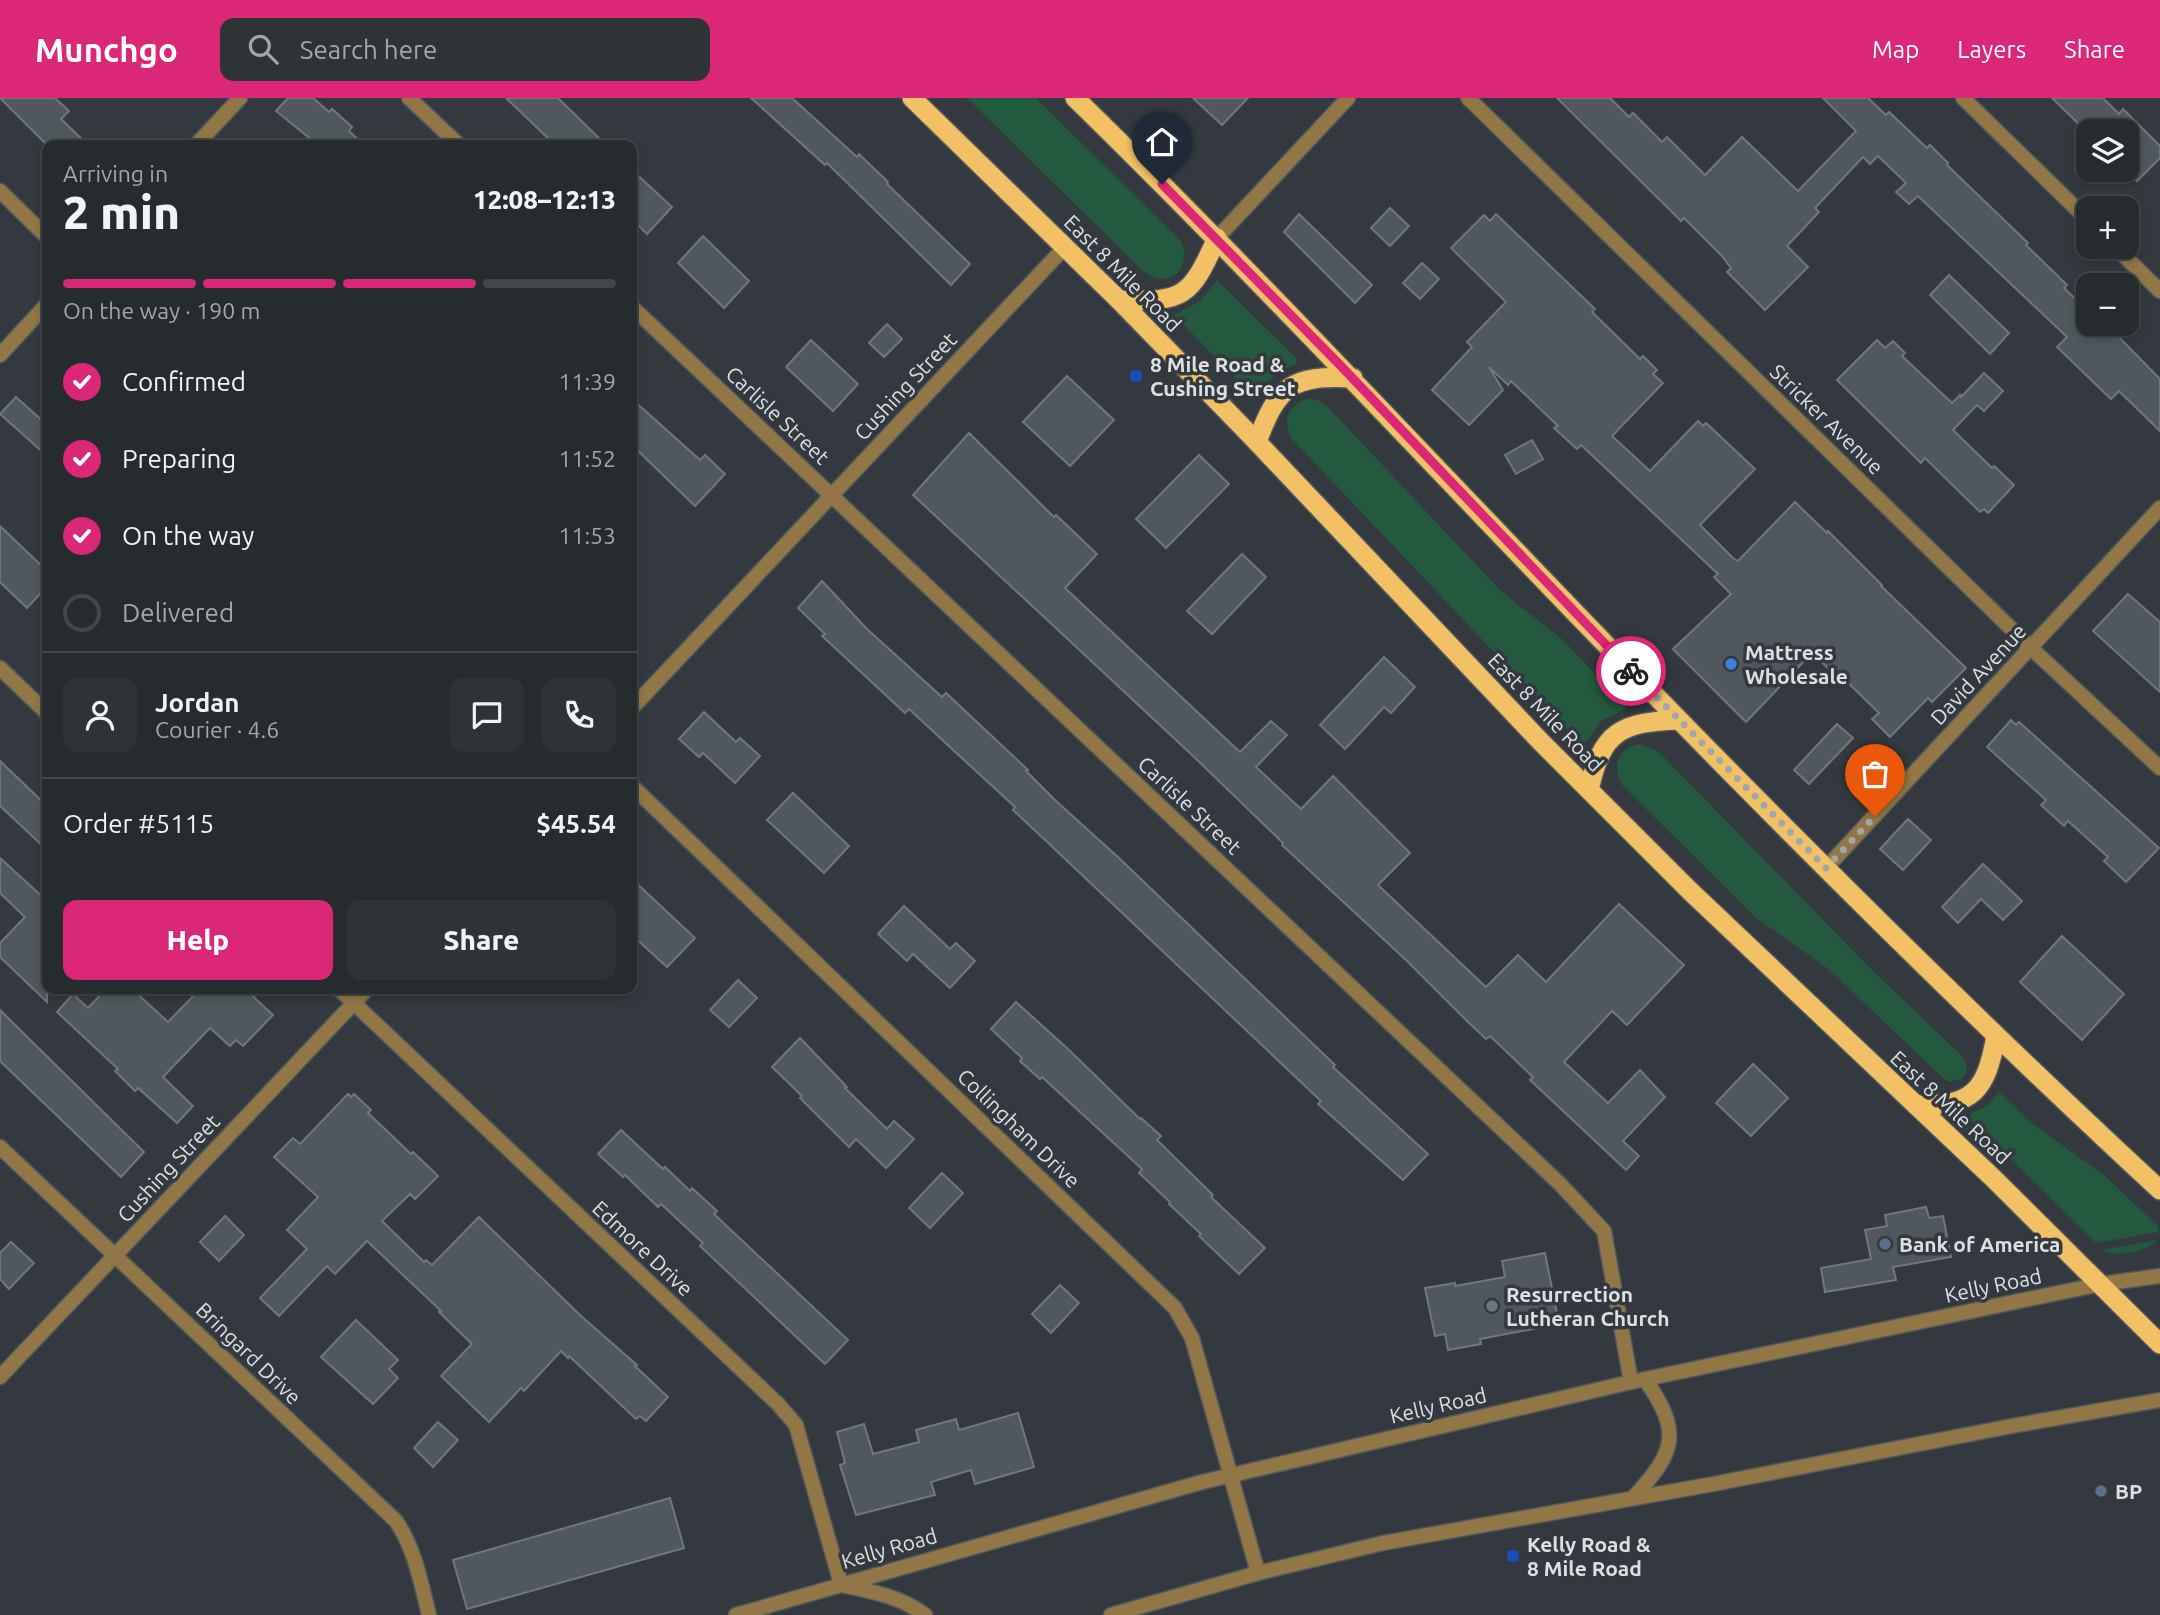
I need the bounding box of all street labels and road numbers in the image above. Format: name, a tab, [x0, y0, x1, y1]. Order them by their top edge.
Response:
street label: East 8 Mile Road	[1060, 210, 1186, 336]
street label: Cushing Street	[849, 327, 961, 445]
street label: Stricker Avenue	[1766, 359, 1888, 479]
street label: Carlisle Street	[722, 361, 834, 469]
street label: David Avenue	[1925, 619, 2031, 729]
street label: East 8 Mile Road	[1484, 648, 1608, 776]
street label: Carlisle Street	[1134, 751, 1246, 859]
street label: East 8 Mile Road	[1886, 1045, 2016, 1169]
street label: Collingham Drive	[953, 1064, 1085, 1192]
street label: Cushing Street	[112, 1109, 224, 1227]
street label: Edmore Drive	[588, 1195, 698, 1301]
street label: Kelly Road	[1942, 1263, 2044, 1307]
street label: Bringard Drive	[192, 1297, 306, 1409]
street label: Kelly Road	[1387, 1382, 1489, 1428]
street label: Kelly Road	[838, 1523, 940, 1573]

